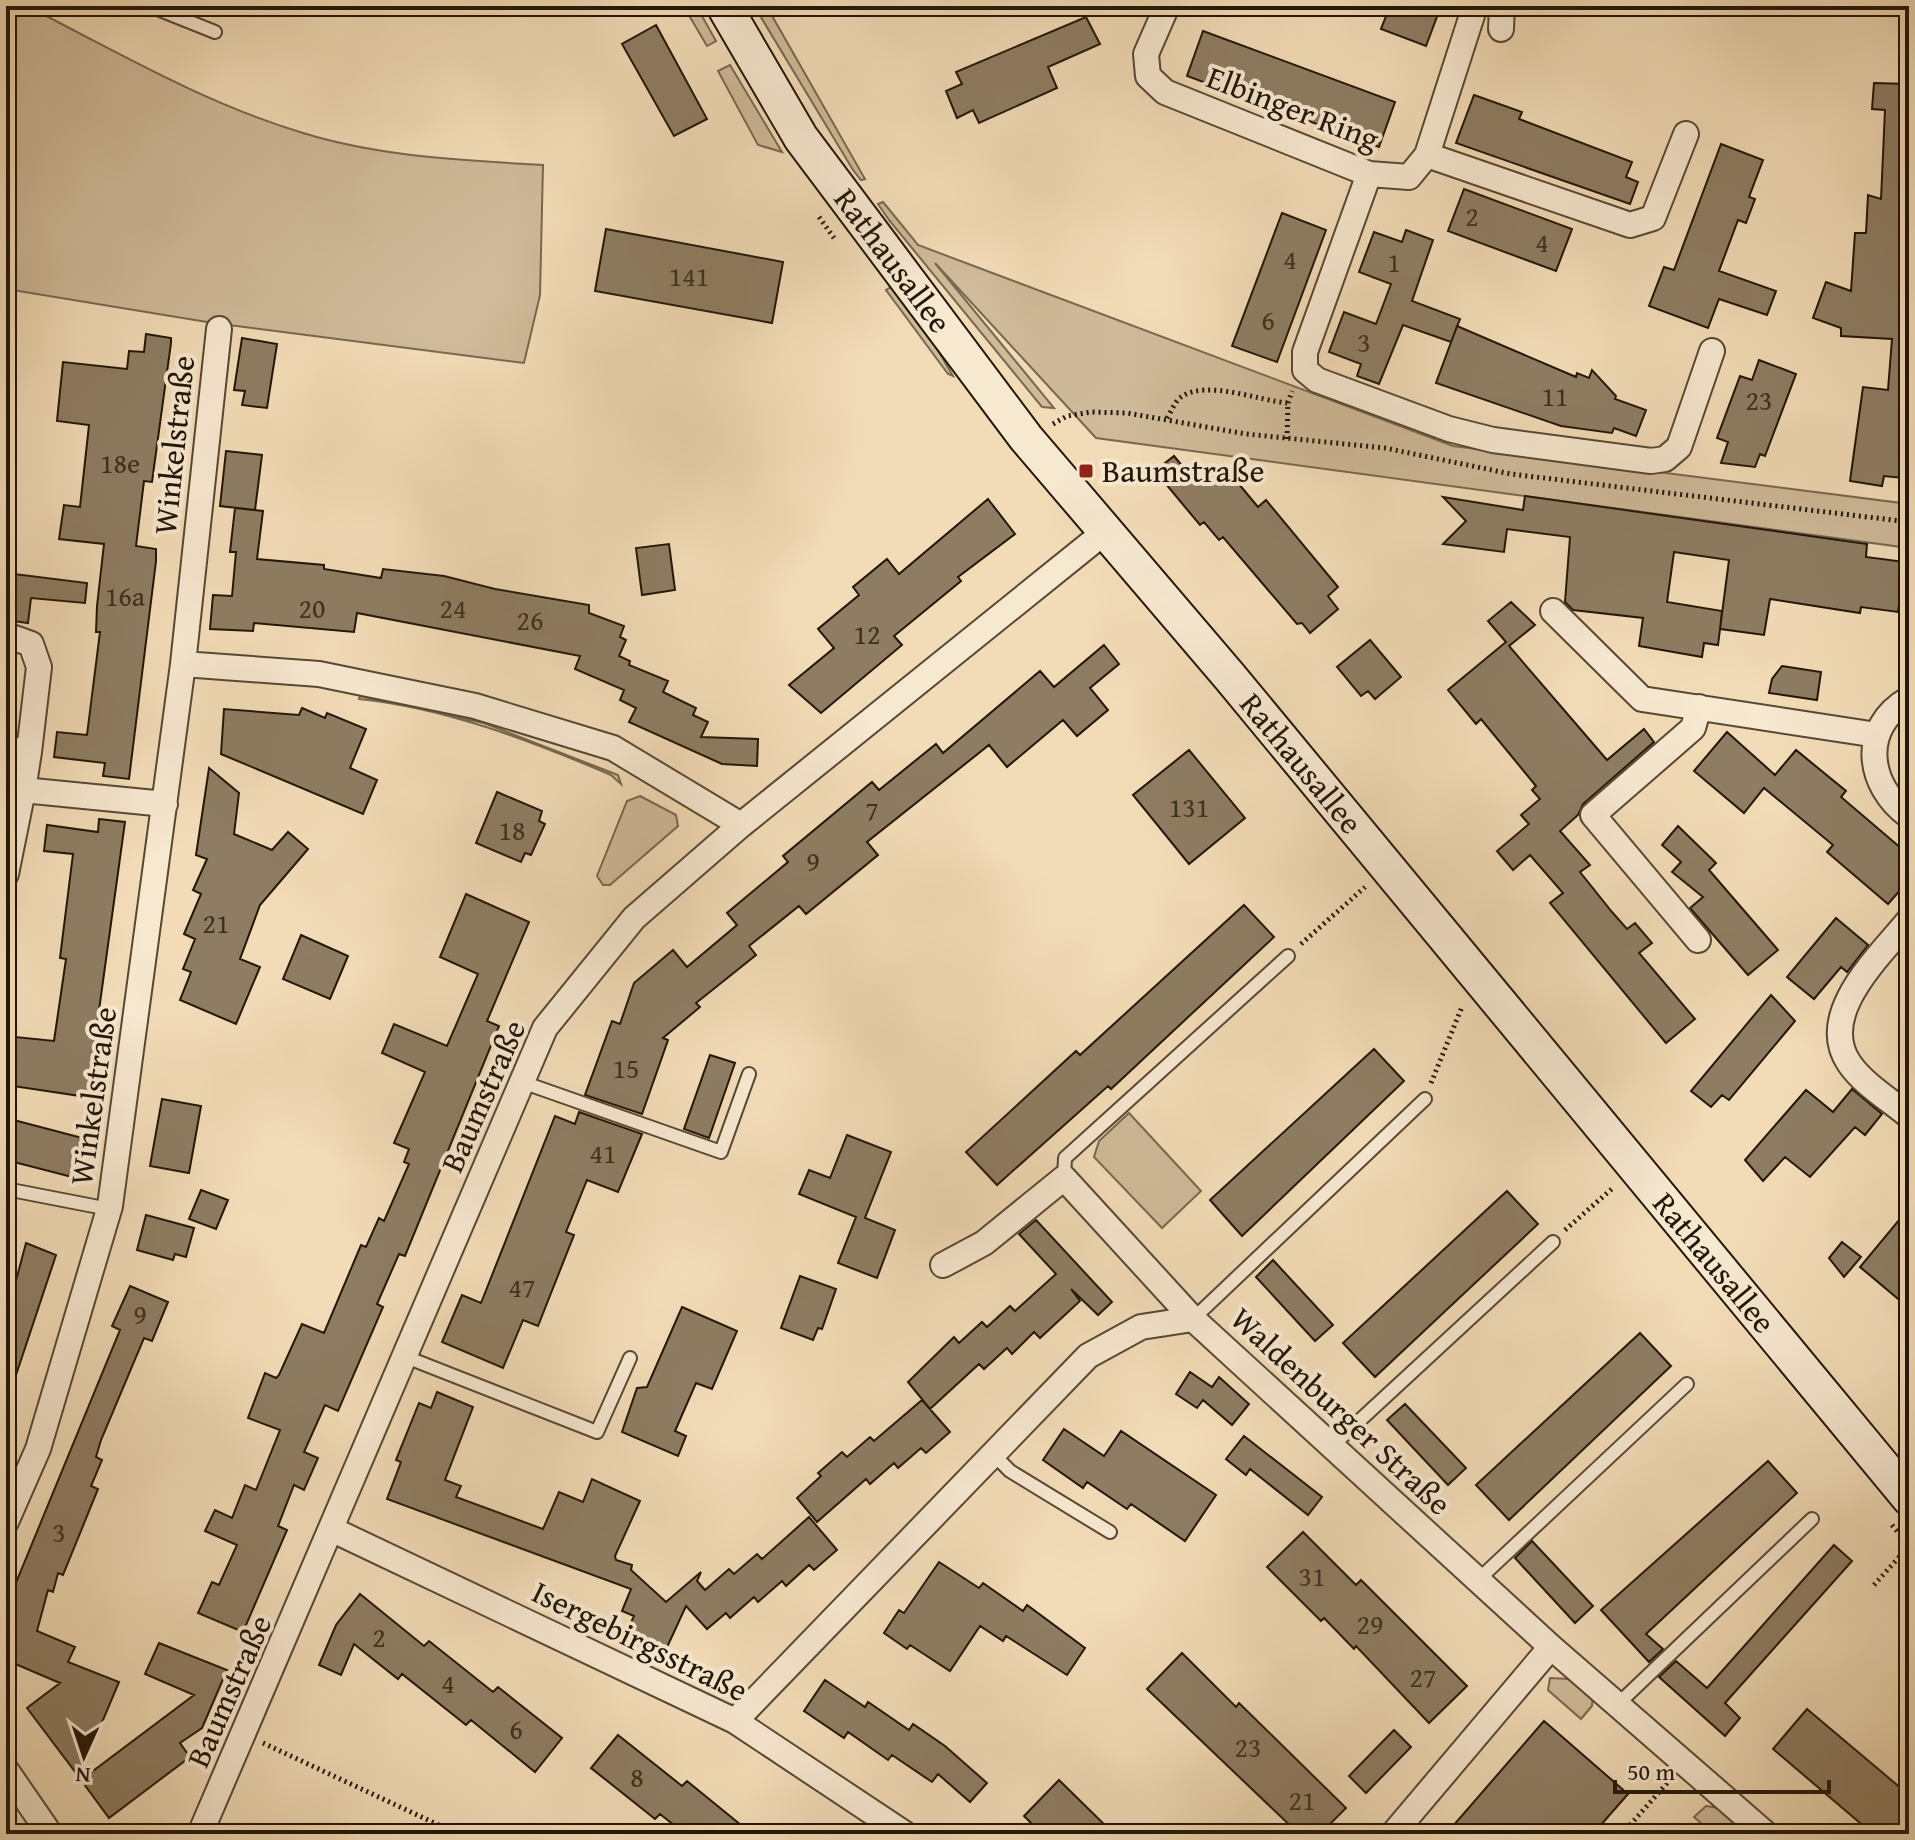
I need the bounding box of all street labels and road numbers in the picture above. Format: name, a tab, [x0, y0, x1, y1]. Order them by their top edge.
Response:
street label: Elbinger Ring	[1200, 53, 1386, 162]
street label: Rathausallee	[823, 178, 963, 343]
street label: Winkelstraße	[141, 353, 206, 537]
street label: Rathausallee	[1229, 682, 1374, 844]
street label: Winkelstraße	[57, 1004, 128, 1188]
street label: Baumstraße	[428, 1012, 537, 1180]
street label: Rathausallee	[1642, 1181, 1787, 1343]
street label: Waldenburger Straße	[1220, 1296, 1462, 1526]
street label: Isergebirgsstraße	[524, 1568, 756, 1713]
street label: Baumstraße	[174, 1607, 283, 1775]

